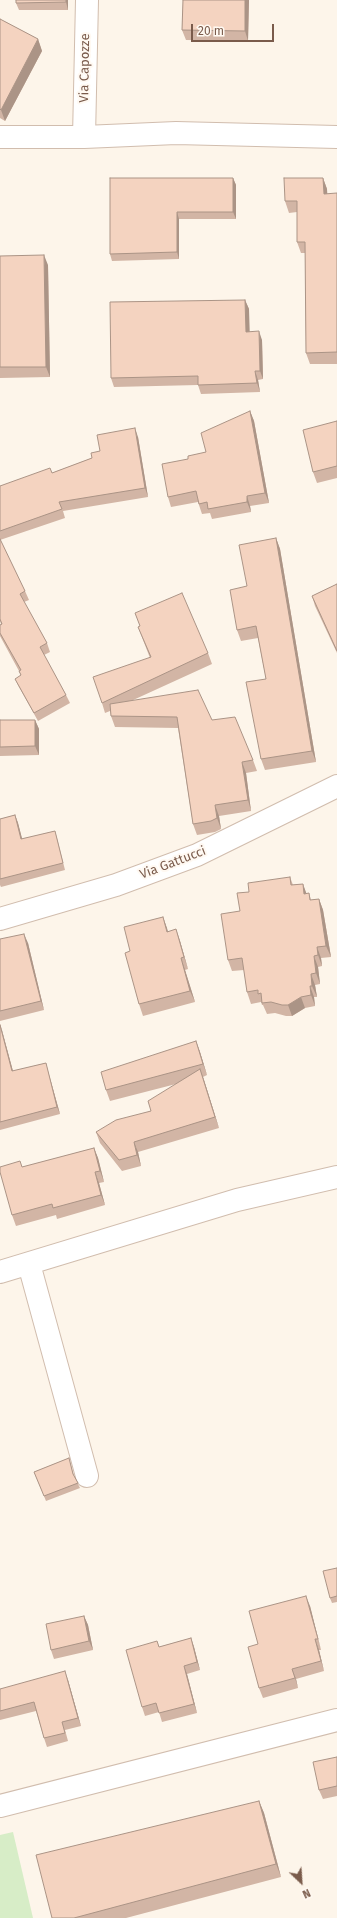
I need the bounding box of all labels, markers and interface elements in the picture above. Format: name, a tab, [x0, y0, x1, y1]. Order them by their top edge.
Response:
scale bar	[193, 16, 276, 42]
text: 20 m	[198, 24, 224, 38]
street label: Via Capozze	[77, 33, 93, 103]
street label: Via Gattucci	[138, 843, 208, 883]
north arrow	[281, 1862, 321, 1902]
text: N	[300, 1886, 312, 1901]

